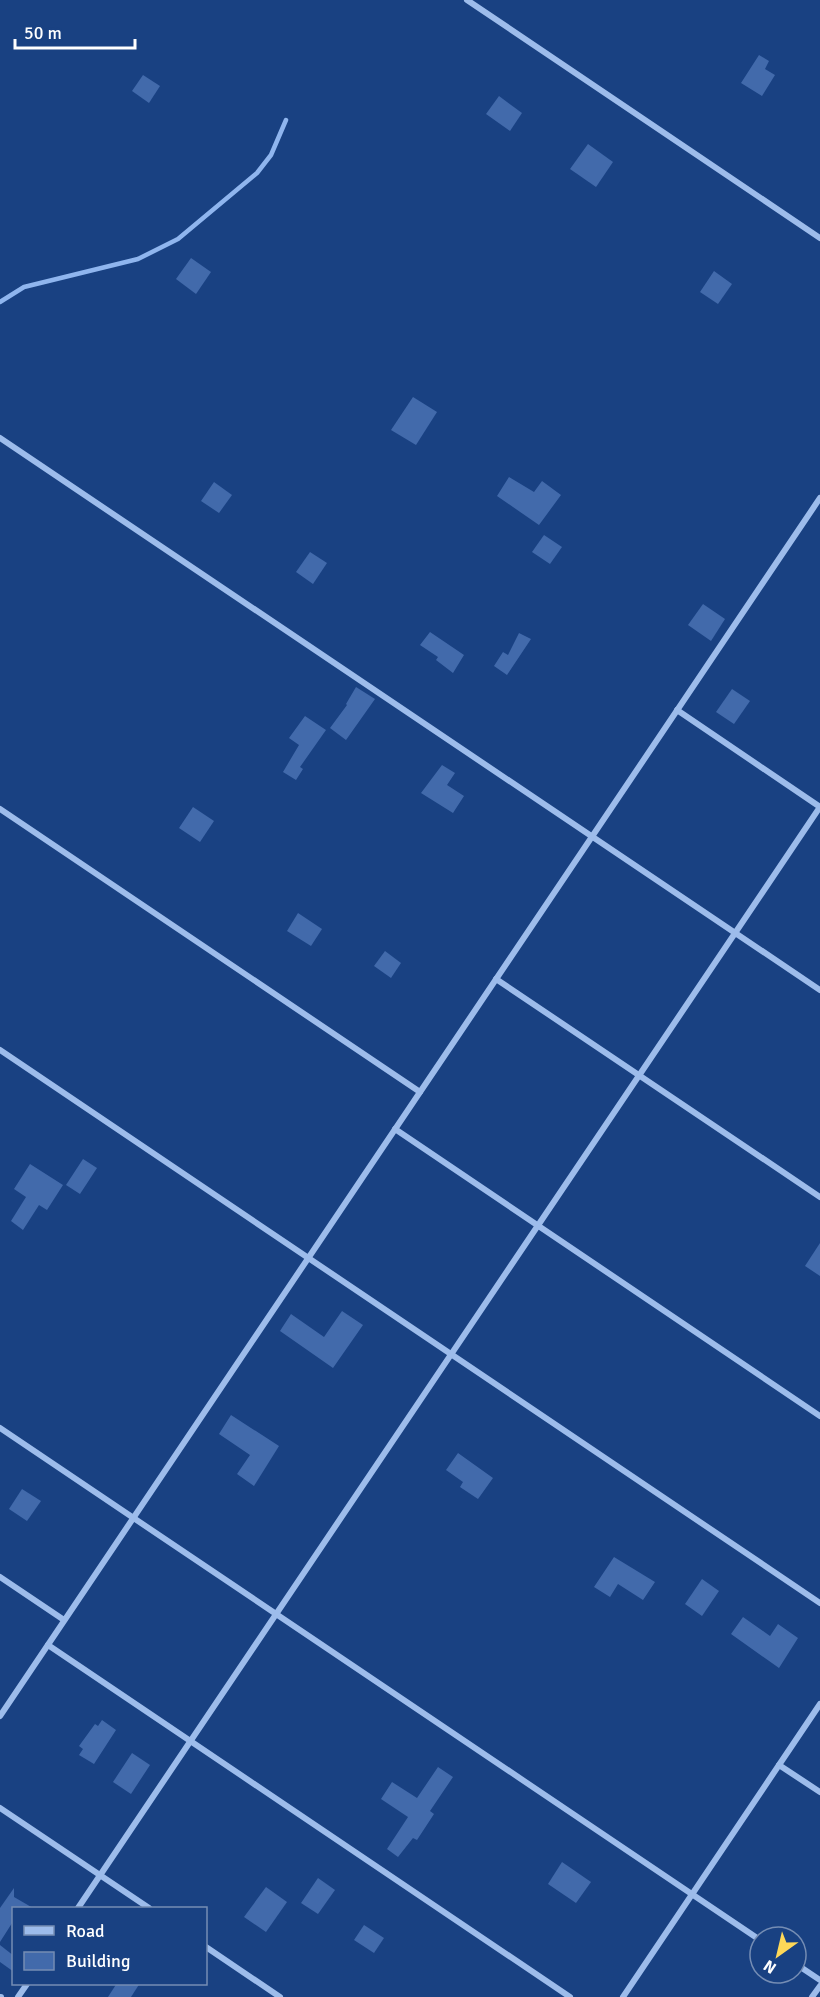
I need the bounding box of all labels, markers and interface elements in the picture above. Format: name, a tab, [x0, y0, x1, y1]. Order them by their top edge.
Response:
scale bar	[15, 12, 135, 50]
text: 50 m	[24, 22, 62, 44]
legend	[12, 1907, 207, 1985]
text: Road	[66, 1920, 105, 1942]
north arrow	[748, 1925, 808, 1985]
text: Building	[66, 1950, 130, 1972]
text: N	[760, 1955, 780, 1978]

